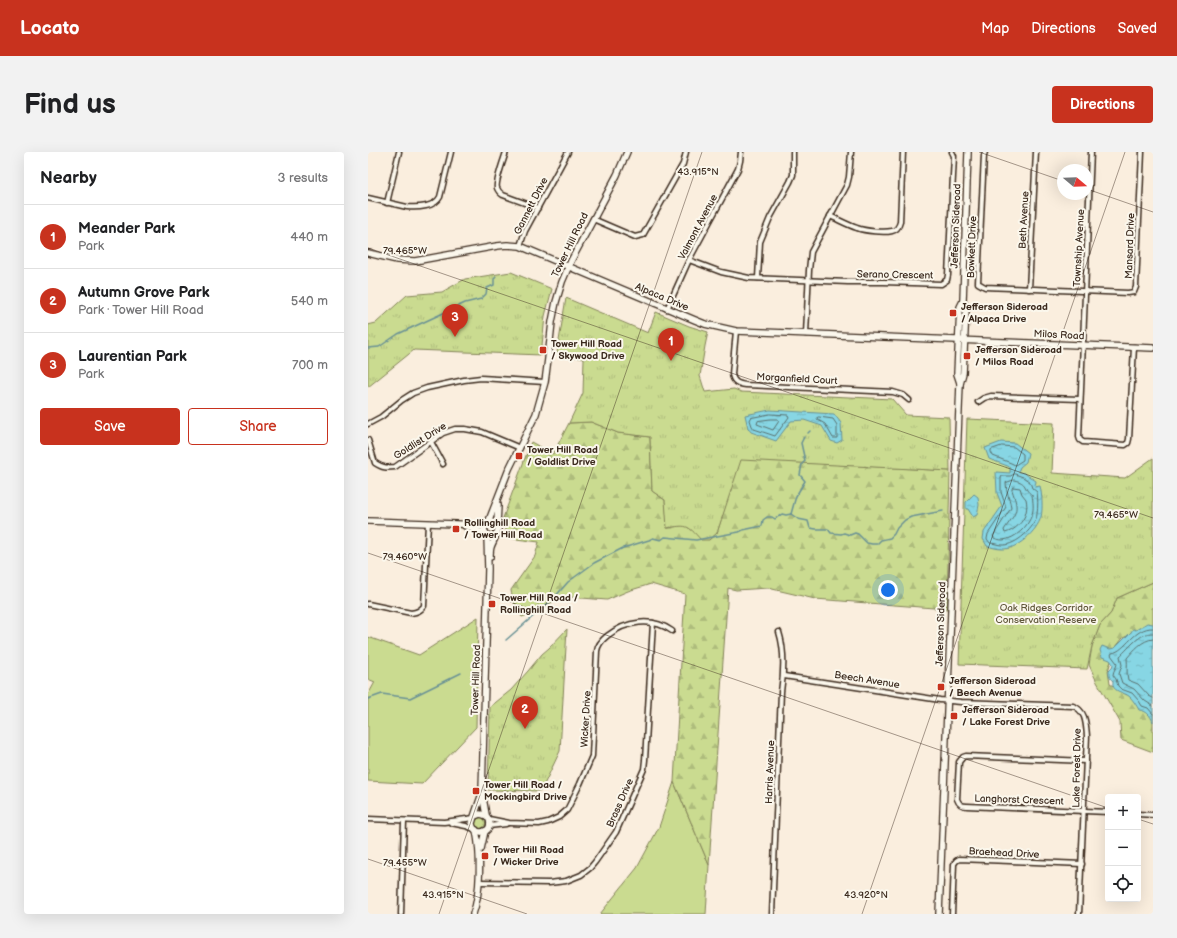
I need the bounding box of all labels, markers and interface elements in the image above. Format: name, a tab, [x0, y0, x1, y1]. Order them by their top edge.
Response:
text: Locato	[20, 17, 80, 40]
text: Map	[981, 20, 1009, 37]
text: Directions	[1031, 20, 1096, 37]
text: Saved	[1118, 20, 1157, 37]
button: Directions	[1052, 86, 1153, 123]
text: Find us	[24, 88, 116, 121]
north arrow	[1057, 164, 1093, 200]
text: 43.915°N	[677, 166, 719, 178]
text: Nearby	[40, 168, 97, 188]
text: 3 results	[277, 170, 328, 186]
street label: Gannett Drive	[511, 175, 551, 237]
street label: Jefferson Sideroad	[949, 183, 963, 269]
street label: Beth Avenue	[1016, 191, 1032, 249]
street label: Valmont Avenue	[676, 192, 720, 262]
street label: Township Avenue	[1071, 209, 1087, 287]
street label: Tower Hill Road	[549, 210, 591, 279]
street label: Mansard Drive	[1123, 213, 1137, 279]
street label: Bowkett Drive	[965, 216, 979, 278]
text: Meander Park	[78, 219, 175, 238]
text: 1	[50, 229, 56, 245]
text: 440 m	[290, 229, 328, 245]
text: Park	[78, 238, 104, 254]
text: 79.465°W	[383, 245, 427, 257]
street label: Serano Crescent	[857, 268, 933, 282]
street label: Alpaca Drive	[633, 280, 691, 314]
text: Autumn Grove Park	[78, 283, 210, 302]
text: 2	[49, 293, 57, 309]
text: 540 m	[291, 293, 328, 309]
place label: Jefferson Sideroad / Alpaca Drive	[961, 301, 1048, 325]
text: Park · Tower Hill Road	[78, 302, 204, 318]
pin: 3	[442, 304, 468, 337]
marker: Jefferson Sideroad / Alpaca Drive	[948, 308, 958, 318]
pin: 1	[658, 328, 684, 361]
street label: Milos Road	[1033, 328, 1085, 342]
place label: Tower Hill Road / Skywood Drive	[551, 338, 625, 362]
place label: Jefferson Sideroad / Milos Road	[975, 344, 1062, 368]
marker: Tower Hill Road / Skywood Drive	[538, 345, 548, 355]
text: Laurentian Park	[78, 347, 187, 366]
marker: Jefferson Sideroad / Milos Road	[962, 351, 972, 361]
text: 3	[49, 357, 57, 373]
text: 700 m	[292, 357, 328, 373]
text: Park	[78, 366, 104, 382]
street label: Morganfield Court	[756, 371, 838, 387]
button: Save	[40, 408, 180, 445]
button: Share	[188, 408, 328, 445]
street label: Goldlist Drive	[391, 420, 449, 462]
place label: Tower Hill Road / Goldlist Drive	[527, 444, 598, 468]
marker: Tower Hill Road / Goldlist Drive	[514, 451, 524, 461]
text: 79.465°W	[1094, 509, 1138, 521]
place label: Rollinghill Road / Tower Hill Road	[464, 517, 543, 541]
marker: Rollinghill Road / Tower Hill Road	[451, 524, 461, 534]
text: 79.460°W	[383, 551, 427, 563]
your location	[878, 580, 898, 600]
street label: Jefferson Sideroad	[934, 581, 948, 667]
place label: Tower Hill Road / Rollinghill Road	[500, 592, 579, 616]
marker: Tower Hill Road / Rollinghill Road	[487, 599, 497, 609]
park label: Oak Ridges Corridor Conservation Reserve	[996, 602, 1096, 626]
street label: Tower Hill Road	[469, 644, 483, 715]
street label: Beech Avenue	[834, 669, 901, 691]
place label: Jefferson Sideroad / Beech Avenue	[949, 675, 1036, 699]
marker: Jefferson Sideroad / Beech Avenue	[936, 682, 946, 692]
street label: Wicker Drive	[579, 690, 593, 748]
pin: 2	[512, 696, 538, 729]
place label: Jefferson Sideroad / Lake Forest Drive	[962, 704, 1050, 728]
marker: Jefferson Sideroad / Lake Forest Drive	[949, 711, 959, 721]
street label: Lake Forest Drive	[1070, 728, 1084, 808]
street label: Harris Avenue	[763, 740, 777, 804]
street label: Brass Drive	[604, 777, 636, 829]
place label: Tower Hill Road / Mockingbird Drive	[484, 779, 567, 803]
marker: Tower Hill Road / Mockingbird Drive	[471, 786, 481, 796]
street label: Langhorst Crescent	[974, 792, 1064, 808]
map controls	[1105, 794, 1141, 902]
button: +	[1105, 794, 1141, 830]
button: −	[1105, 830, 1141, 866]
place label: Tower Hill Road / Wicker Drive	[493, 844, 564, 868]
street label: Braehead Drive	[968, 845, 1040, 861]
marker: Tower Hill Road / Wicker Drive	[480, 851, 490, 861]
text: 79.455°W	[383, 857, 427, 869]
button: locate	[1105, 866, 1141, 902]
text: 43.915°N	[422, 889, 464, 901]
text: 43.920°N	[844, 889, 888, 901]

